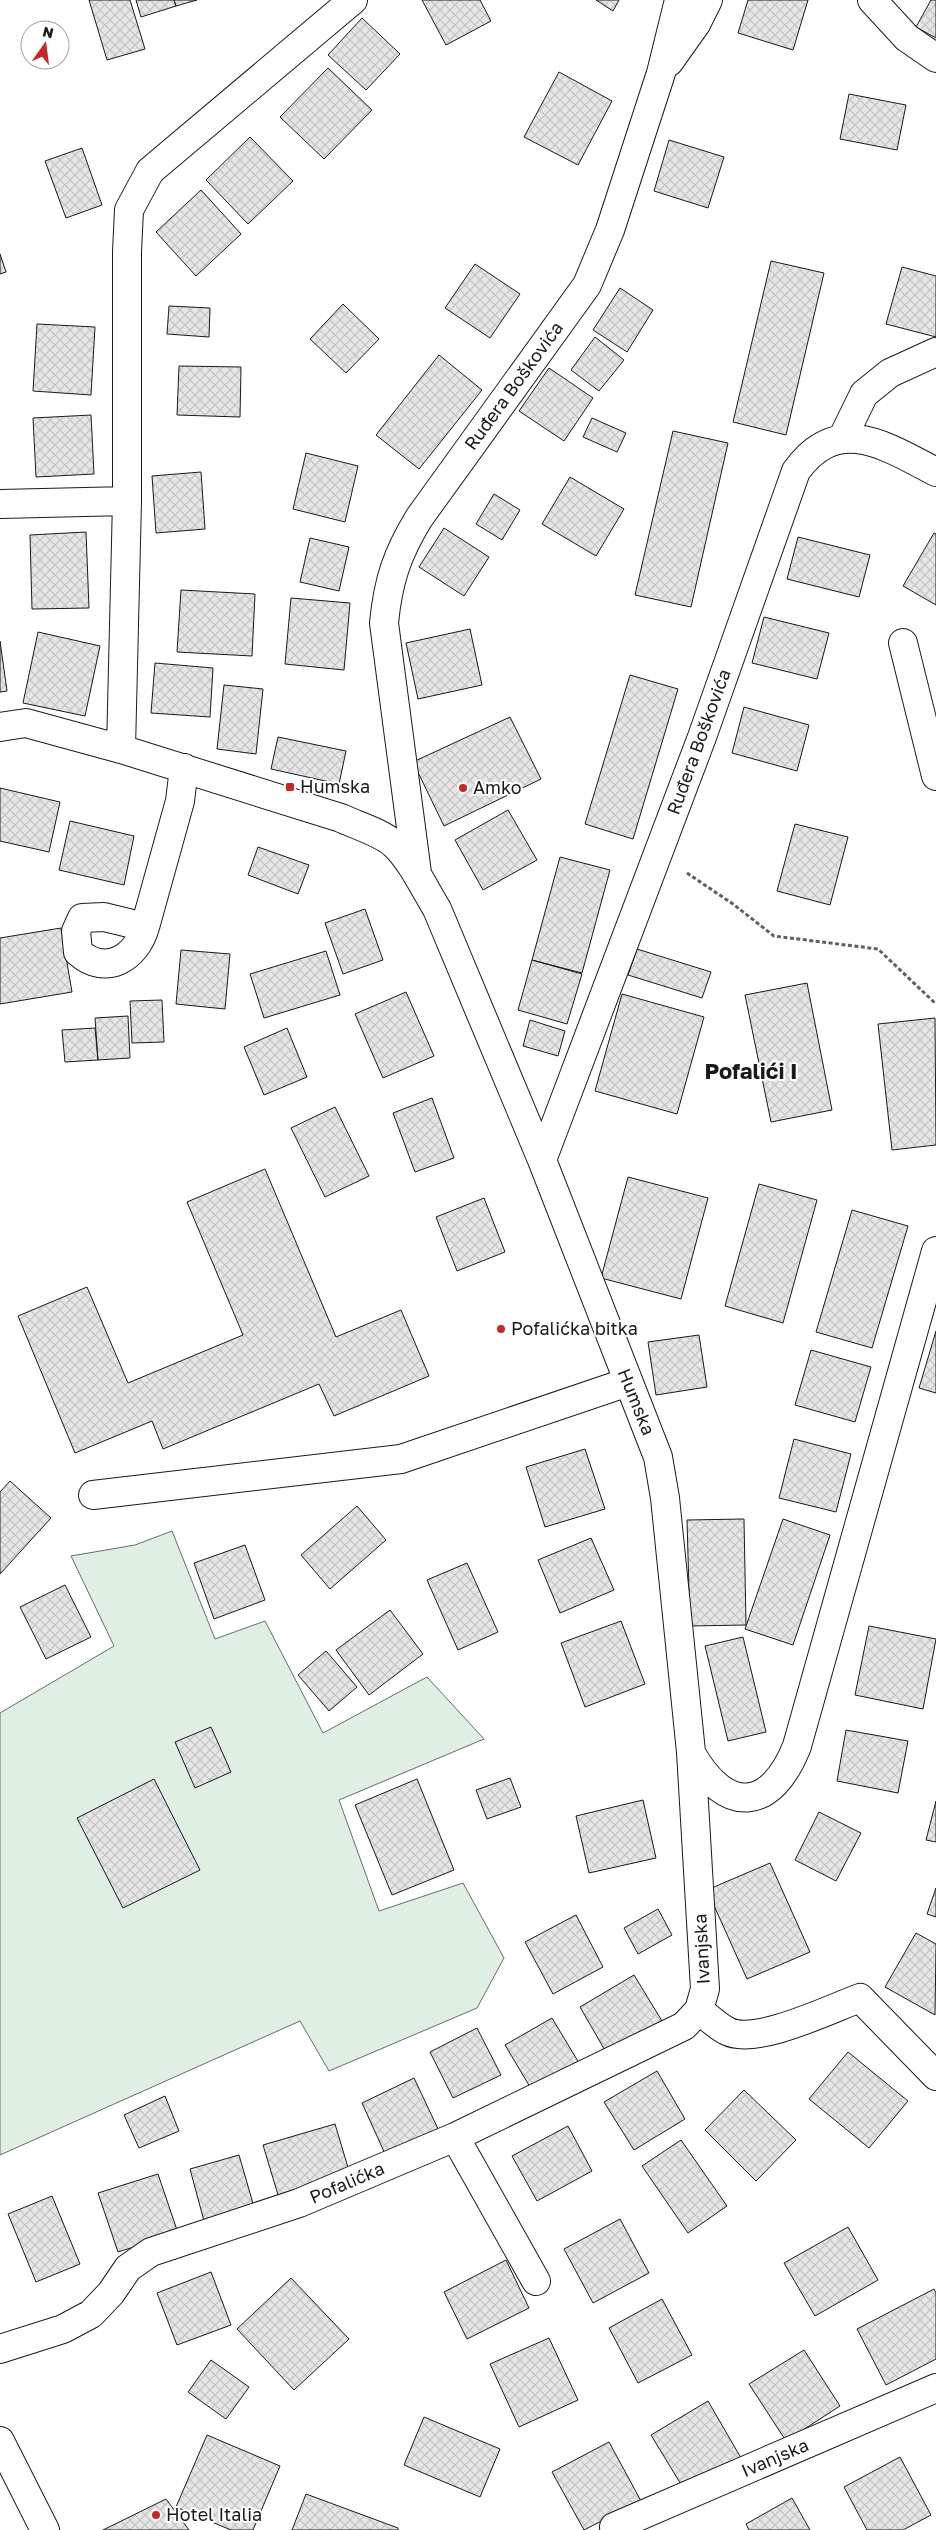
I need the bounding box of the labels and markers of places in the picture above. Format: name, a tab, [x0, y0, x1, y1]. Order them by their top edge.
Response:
place label: Humska	[300, 775, 370, 797]
place label: Amko	[473, 776, 522, 798]
marker: Humska	[284, 781, 296, 793]
marker: Amko	[457, 782, 469, 794]
place label: Pofalićka bitka	[511, 1317, 638, 1339]
marker: Pofalićka bitka	[495, 1323, 507, 1335]
place label: Hotel Italia	[166, 2503, 262, 2525]
marker: Hotel Italia	[150, 2509, 162, 2521]

